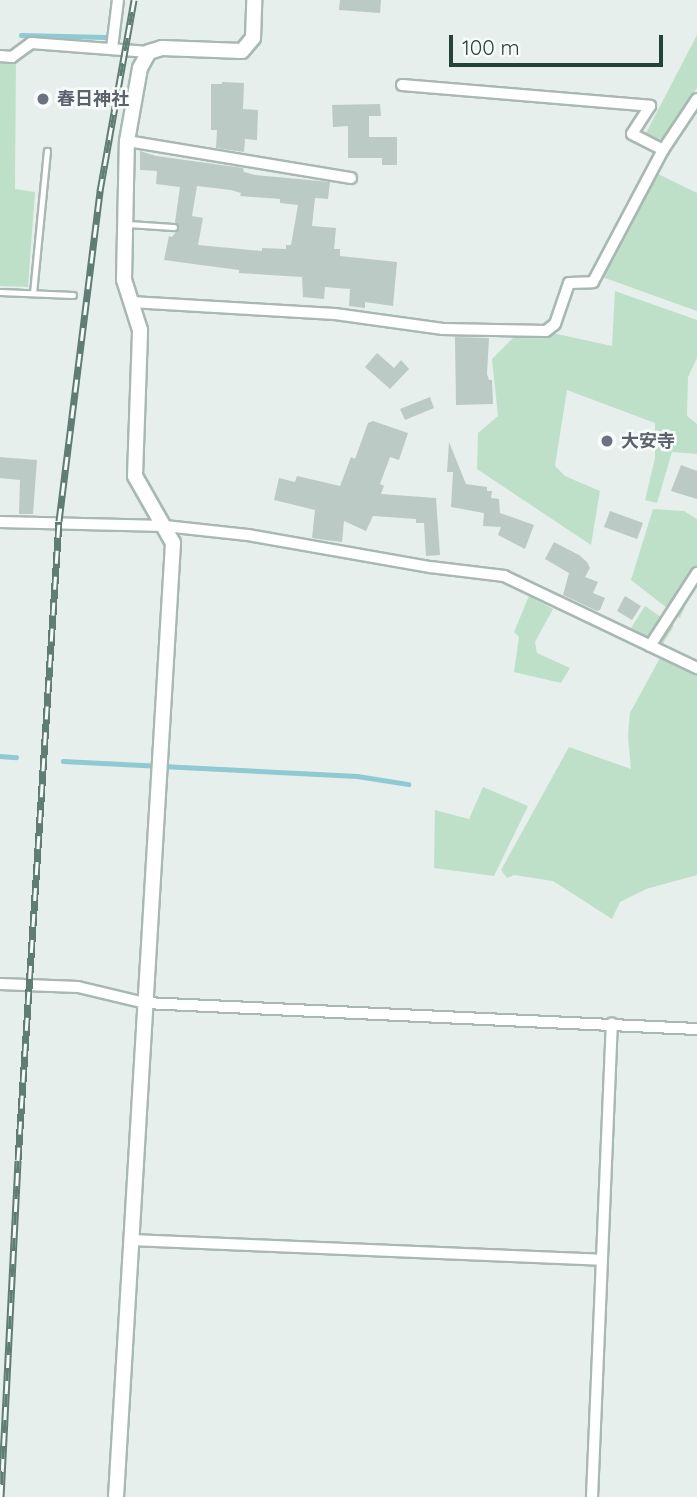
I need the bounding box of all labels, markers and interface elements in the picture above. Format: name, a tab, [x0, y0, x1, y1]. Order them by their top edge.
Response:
scale bar	[452, 21, 666, 65]
text: 100 m	[462, 34, 520, 60]
place label: 春日神社	[57, 88, 129, 110]
marker: 春日神社	[35, 91, 51, 107]
place label: 大安寺	[621, 430, 675, 452]
marker: 大安寺	[599, 433, 615, 449]

